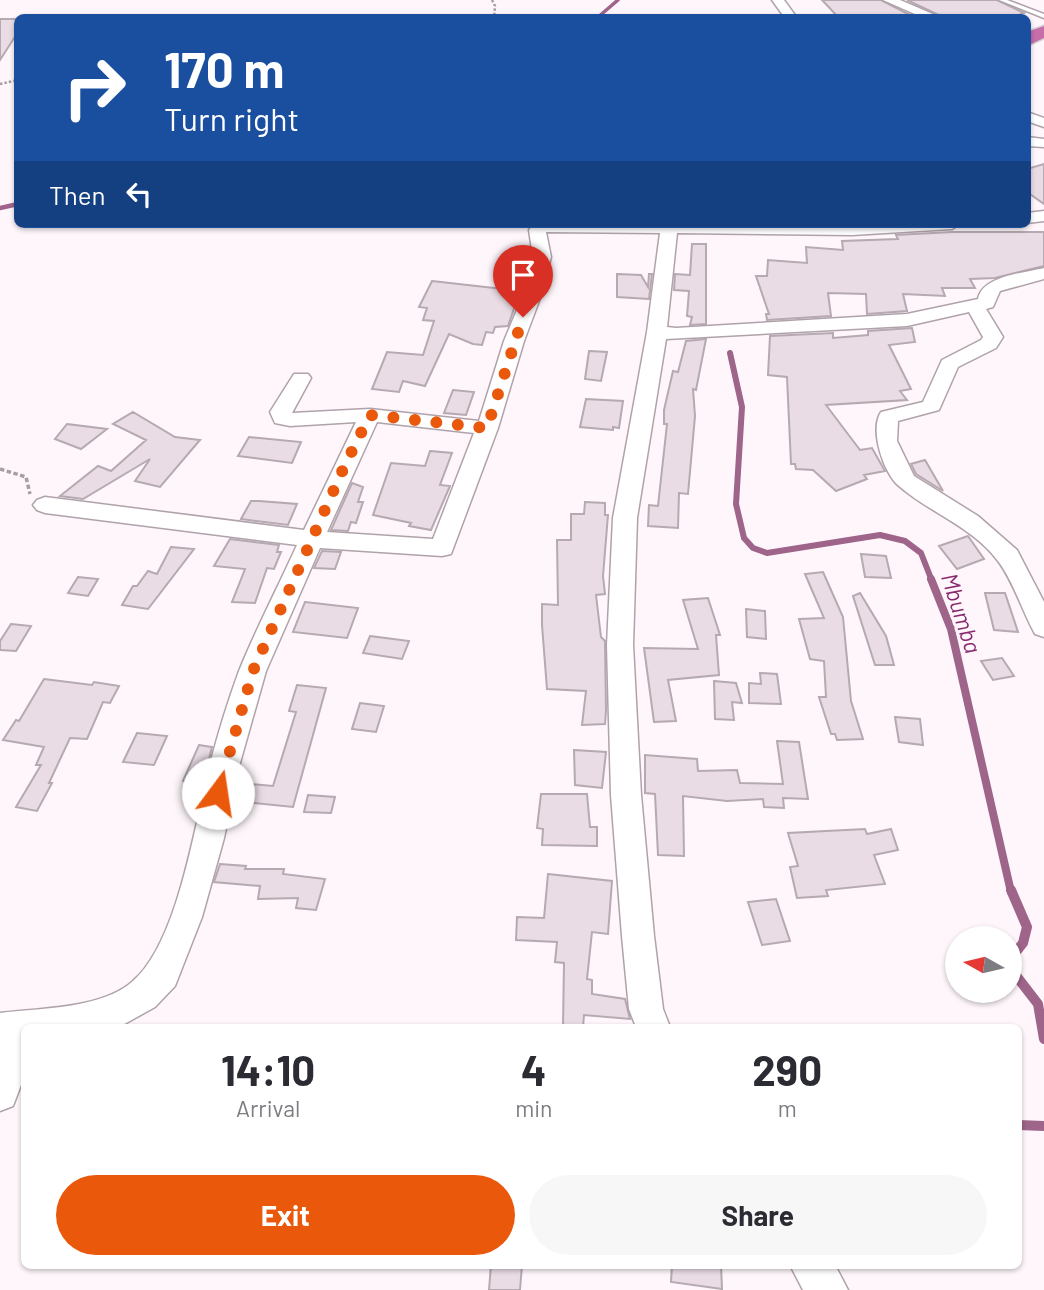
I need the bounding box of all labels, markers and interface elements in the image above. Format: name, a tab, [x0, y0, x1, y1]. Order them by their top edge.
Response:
text: 170 m	[164, 39, 284, 98]
icon: right	[49, 42, 140, 133]
text: Turn right	[164, 99, 299, 137]
icon: left	[120, 175, 158, 213]
text: Then	[49, 179, 106, 210]
pin	[493, 245, 553, 317]
icon: arrive	[504, 256, 542, 294]
water label: Mbumba	[936, 569, 988, 657]
position arrow	[181, 756, 255, 830]
north arrow	[945, 926, 1022, 1003]
map controls	[945, 926, 1022, 1003]
text: 14:10	[221, 1044, 315, 1094]
text: 4	[521, 1044, 547, 1094]
text: 290	[752, 1044, 822, 1094]
text: Arrival	[236, 1094, 300, 1122]
text: min	[515, 1094, 552, 1122]
text: m	[778, 1094, 797, 1122]
button: Exit	[56, 1175, 515, 1255]
button: Share	[529, 1175, 987, 1255]

